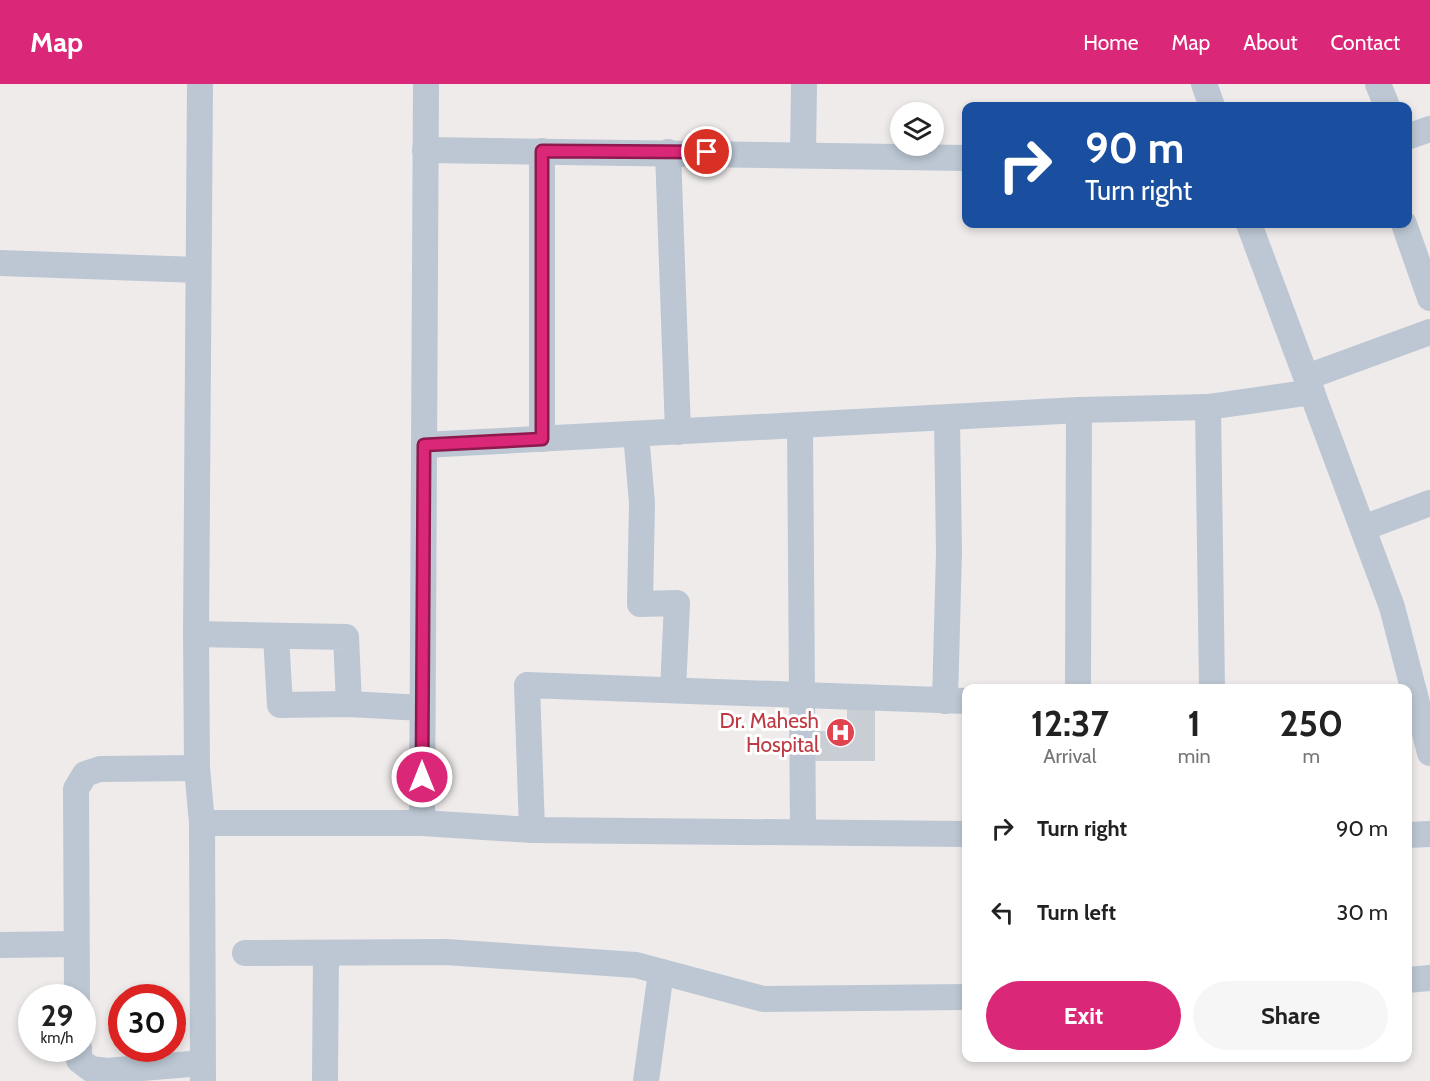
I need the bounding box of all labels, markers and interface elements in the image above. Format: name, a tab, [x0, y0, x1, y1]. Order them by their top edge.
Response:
text: Map	[30, 25, 83, 59]
text: Home	[1083, 30, 1139, 55]
text: Map	[1172, 30, 1210, 55]
text: About	[1243, 30, 1297, 55]
text: Contact	[1330, 30, 1400, 55]
map controls	[890, 102, 944, 156]
button: layers	[890, 102, 944, 156]
text: 90 m	[1085, 122, 1184, 174]
pin	[681, 126, 732, 177]
icon: right	[986, 126, 1064, 204]
icon: arrive	[690, 135, 723, 168]
text: Turn right	[1085, 174, 1192, 207]
text: 12:37	[1031, 701, 1109, 745]
text: 1	[1187, 701, 1201, 745]
text: 250	[1279, 701, 1343, 745]
place label: Dr. Mahesh Hospital	[720, 708, 819, 757]
hospital icon: Dr. Mahesh Hospital	[824, 716, 856, 748]
text: Arrival	[1043, 744, 1096, 768]
text: min	[1178, 744, 1211, 768]
text: m	[1303, 744, 1320, 768]
position arrow	[390, 745, 454, 809]
icon: right	[986, 812, 1019, 845]
text: Turn right	[1037, 815, 1127, 842]
text: 90 m	[1336, 815, 1388, 842]
icon: left	[986, 896, 1019, 929]
text: Turn left	[1037, 899, 1116, 926]
text: 30 m	[1336, 899, 1388, 926]
button: Exit	[986, 981, 1181, 1050]
button: Share	[1193, 981, 1388, 1050]
speed limit sign: 30	[108, 984, 186, 1062]
text: 29	[41, 997, 73, 1034]
text: km/h	[41, 1029, 73, 1047]

